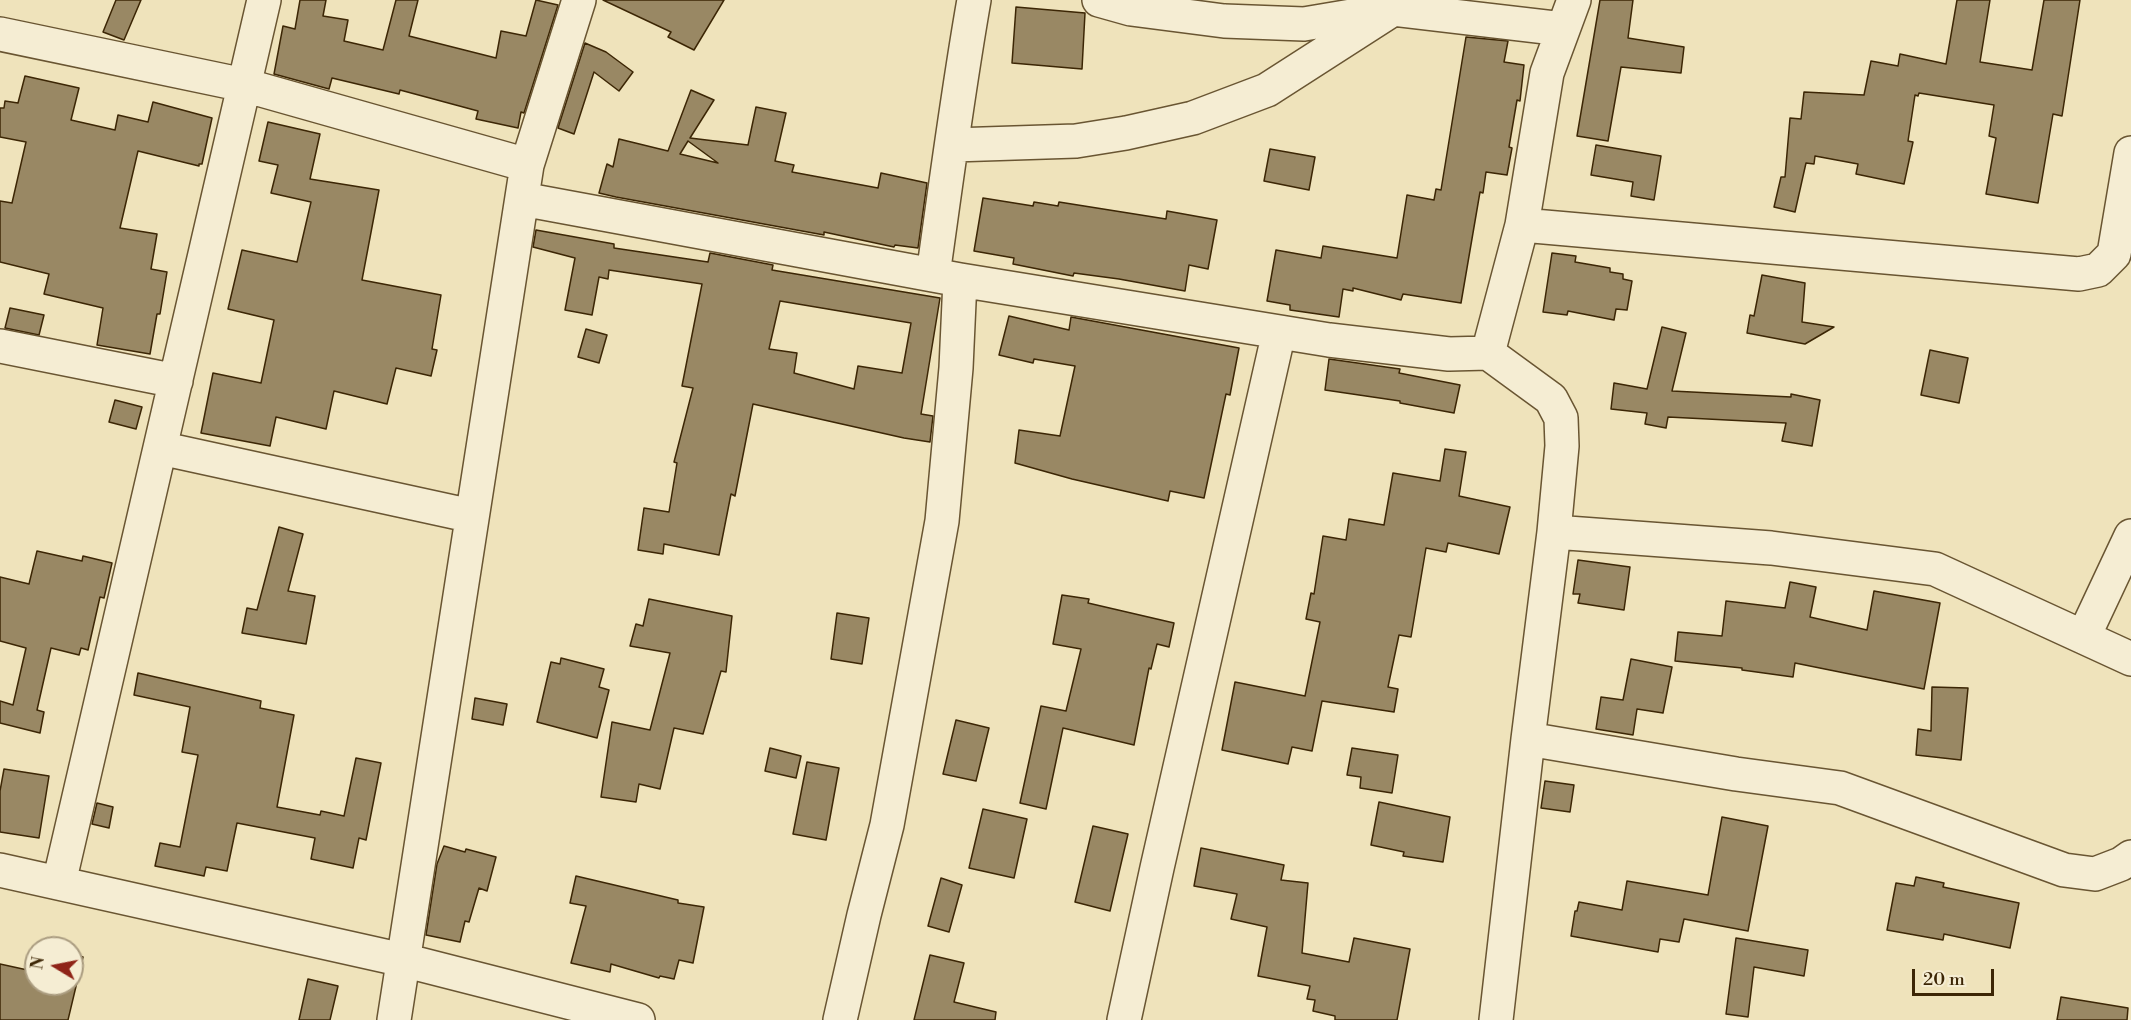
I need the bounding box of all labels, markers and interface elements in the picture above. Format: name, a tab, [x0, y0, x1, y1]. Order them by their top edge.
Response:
north arrow	[24, 936, 84, 996]
text: N	[27, 955, 49, 971]
scale bar	[1915, 957, 1998, 995]
text: 20 m	[1923, 968, 1965, 991]

